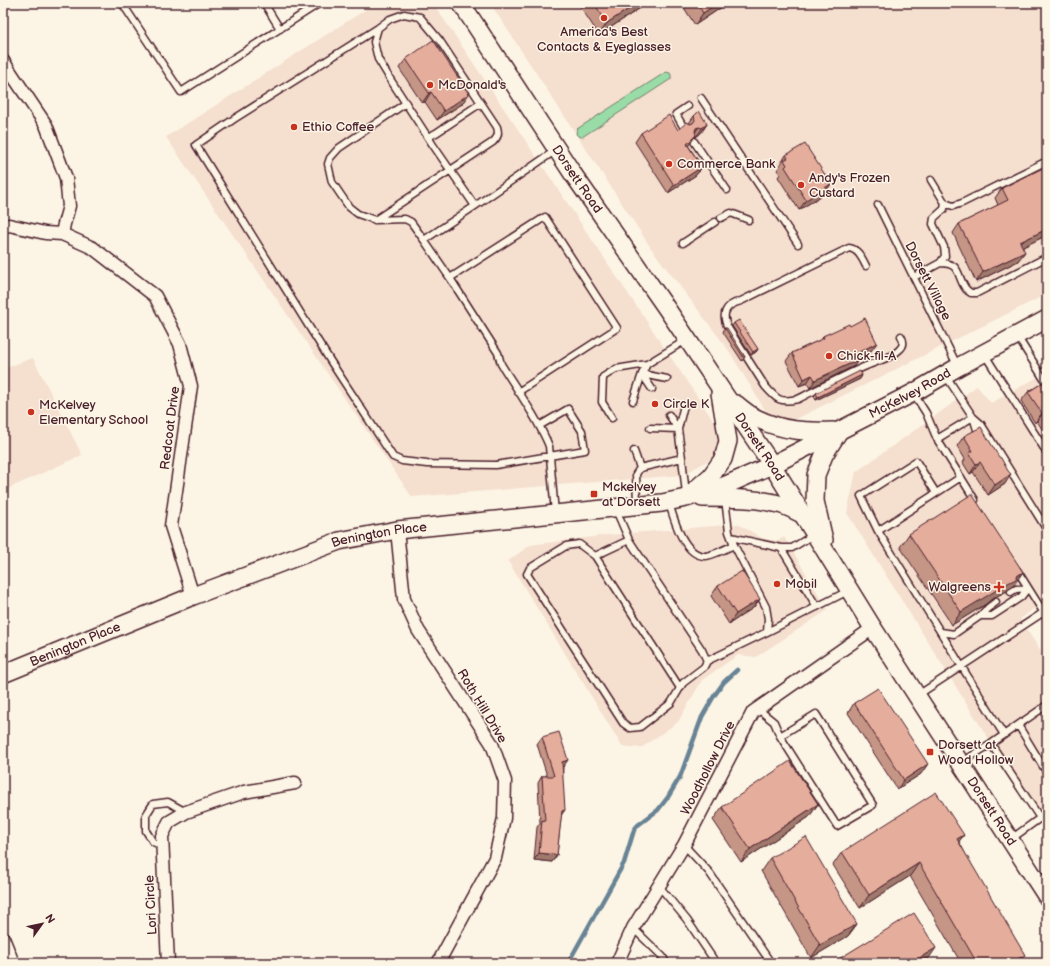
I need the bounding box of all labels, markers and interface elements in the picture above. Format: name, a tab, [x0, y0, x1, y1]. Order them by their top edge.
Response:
marker: America's Best Contacts & Eyeglasses	[599, 13, 609, 23]
place label: America's Best Contacts & Eyeglasses	[537, 24, 671, 55]
place label: McDonald's	[438, 77, 507, 93]
marker: McDonald's	[425, 80, 435, 90]
place label: Ethio Coffee	[302, 119, 375, 135]
marker: Ethio Coffee	[289, 122, 299, 132]
street label: Dorsett Road	[548, 142, 606, 216]
place label: Commerce Bank	[677, 156, 776, 172]
marker: Commerce Bank	[664, 159, 674, 169]
place label: Andy's Frozen Custard	[809, 170, 890, 201]
marker: Andy's Frozen Custard	[796, 180, 806, 190]
street label: Dorsett Village	[901, 239, 955, 323]
place label: Chick-fil-A	[837, 348, 896, 364]
marker: Chick-fil-A	[824, 351, 834, 361]
street label: McKelvey Road	[866, 365, 954, 422]
street label: Redcoat Drive	[157, 385, 183, 471]
place label: Circle K	[663, 396, 710, 412]
place label: McKelvey Elementary School	[39, 397, 148, 428]
marker: Circle K	[650, 399, 660, 409]
marker: McKelvey Elementary School	[26, 407, 36, 417]
street label: Dorsett Road	[731, 410, 788, 484]
place label: Mckelvey at Dorsett	[602, 479, 660, 510]
marker: Mckelvey at Dorsett	[589, 489, 599, 499]
street label: Benington Place	[329, 519, 428, 551]
place label: Mobil	[785, 576, 817, 592]
marker: Mobil	[772, 579, 782, 589]
place label: Walgreens	[929, 579, 992, 595]
marker: Walgreens	[994, 582, 1004, 592]
street label: Benington Place	[27, 619, 123, 670]
street label: Roth Hill Drive	[454, 666, 511, 746]
street label: Woodhollow Drive	[677, 718, 739, 818]
place label: Dorsett at Wood Hollow	[938, 737, 1014, 768]
marker: Dorsett at Wood Hollow	[925, 747, 935, 757]
street label: Dorsett Road	[964, 774, 1020, 849]
street label: Lori Circle	[141, 874, 161, 935]
north arrow	[22, 904, 62, 944]
text: N	[42, 912, 58, 926]

